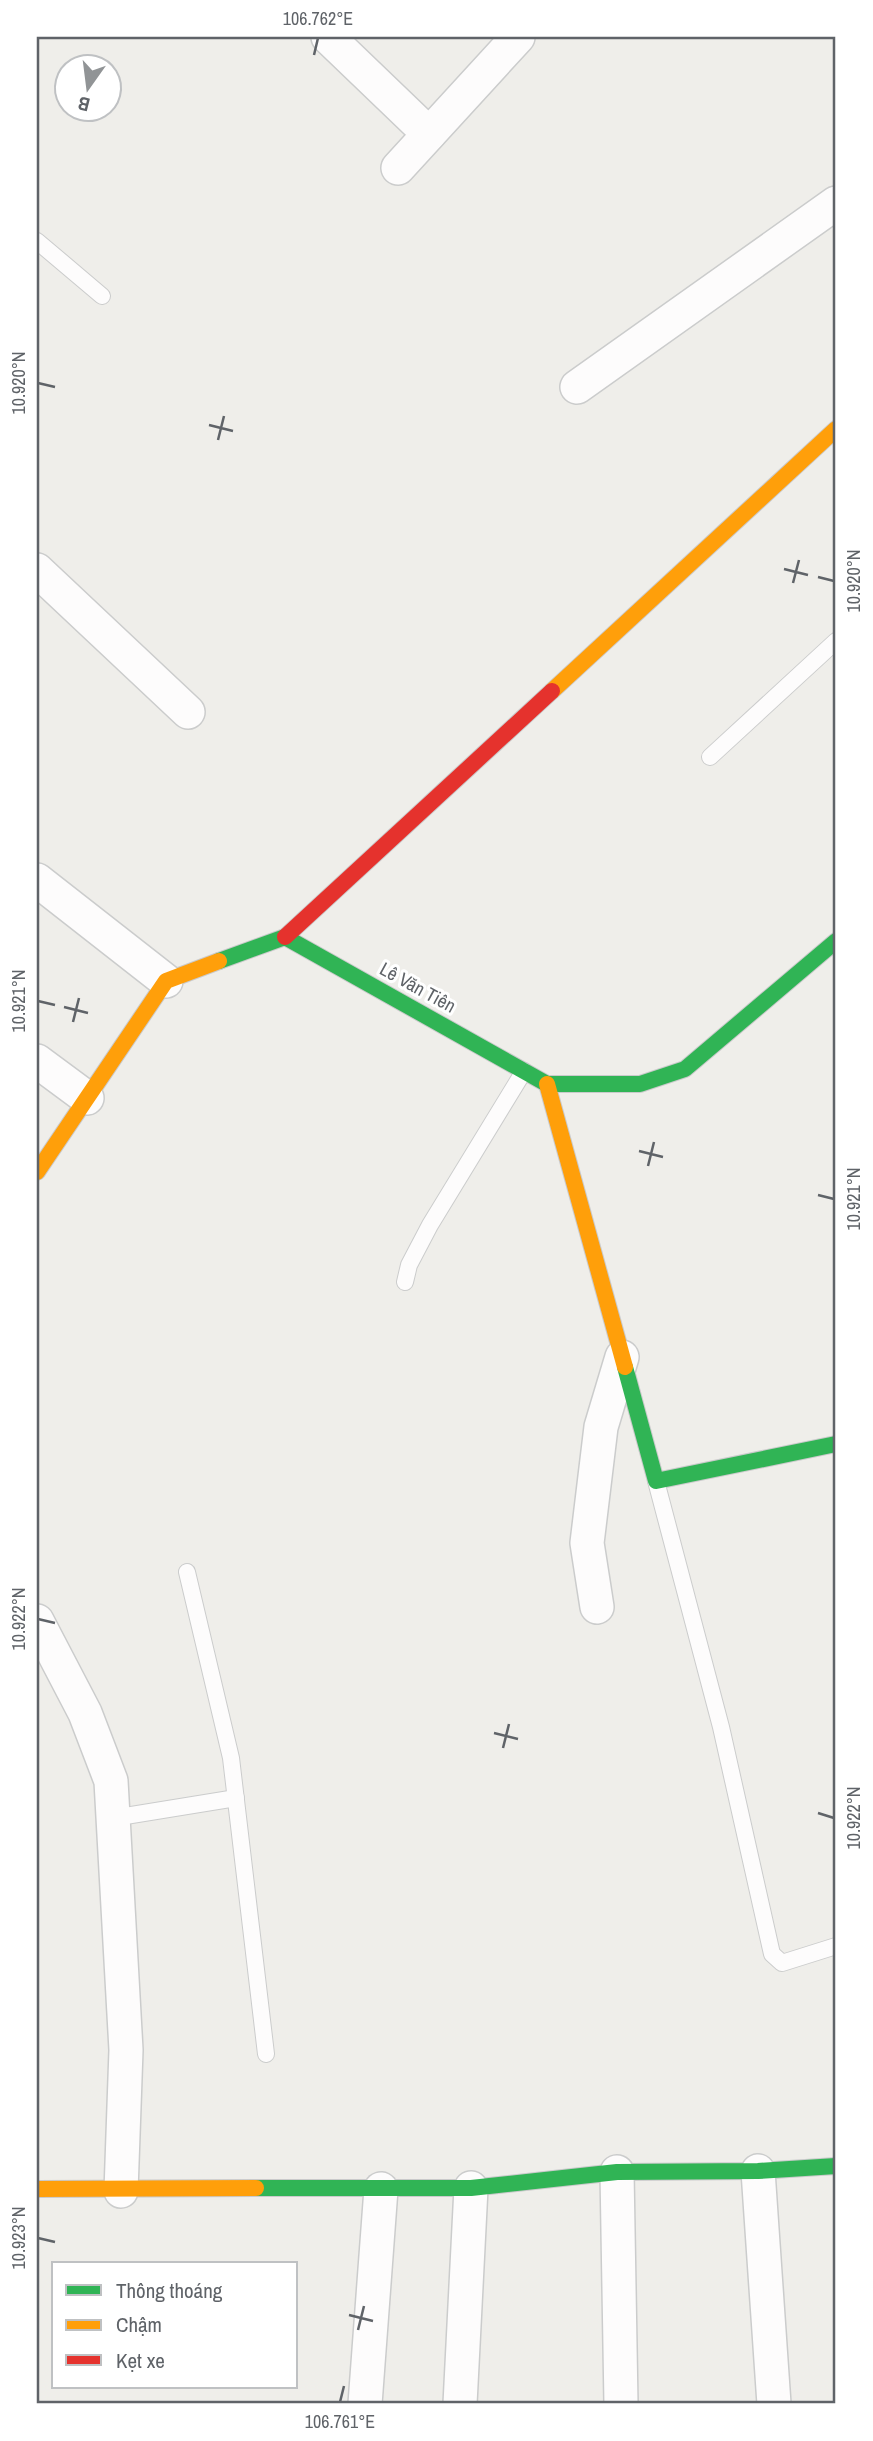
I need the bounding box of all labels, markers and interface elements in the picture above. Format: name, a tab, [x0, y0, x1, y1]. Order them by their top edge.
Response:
text: 106.762°E	[283, 6, 353, 31]
north arrow	[52, 52, 122, 122]
text: B	[75, 91, 92, 118]
text: 10.920°N	[6, 352, 31, 415]
text: 10.920°N	[841, 550, 866, 613]
street label: Lê Văn Tiên	[375, 955, 461, 1019]
text: 10.921°N	[6, 970, 31, 1033]
text: 10.921°N	[841, 1168, 866, 1231]
text: 10.922°N	[6, 1588, 31, 1651]
text: 10.922°N	[841, 1787, 866, 1850]
text: 10.923°N	[6, 2207, 31, 2270]
legend	[52, 2262, 298, 2388]
text: Thông thoáng	[116, 2276, 223, 2305]
text: Chậm	[116, 2310, 162, 2339]
text: Kẹt xe	[116, 2346, 165, 2375]
text: 106.761°E	[305, 2409, 375, 2434]

